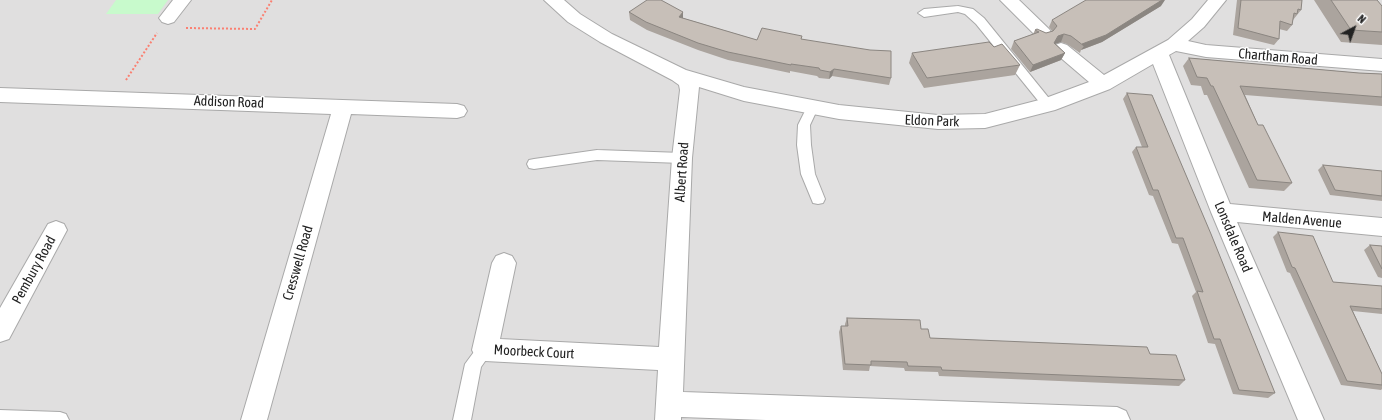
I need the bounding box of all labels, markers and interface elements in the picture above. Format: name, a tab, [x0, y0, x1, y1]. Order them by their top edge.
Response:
north arrow	[1334, 8, 1374, 48]
text: N	[1355, 12, 1368, 26]
street label: Chartham Road	[1238, 45, 1318, 69]
street label: Addison Road	[194, 92, 264, 112]
street label: Eldon Park	[904, 112, 960, 130]
street label: Albert Road	[672, 141, 692, 203]
street label: Lonsdale Road	[1211, 199, 1255, 275]
street label: Malden Avenue	[1261, 208, 1343, 232]
street label: Cresswell Road	[279, 224, 317, 302]
street label: Pembury Road	[8, 233, 60, 307]
street label: Moorbeck Court	[493, 342, 575, 362]

